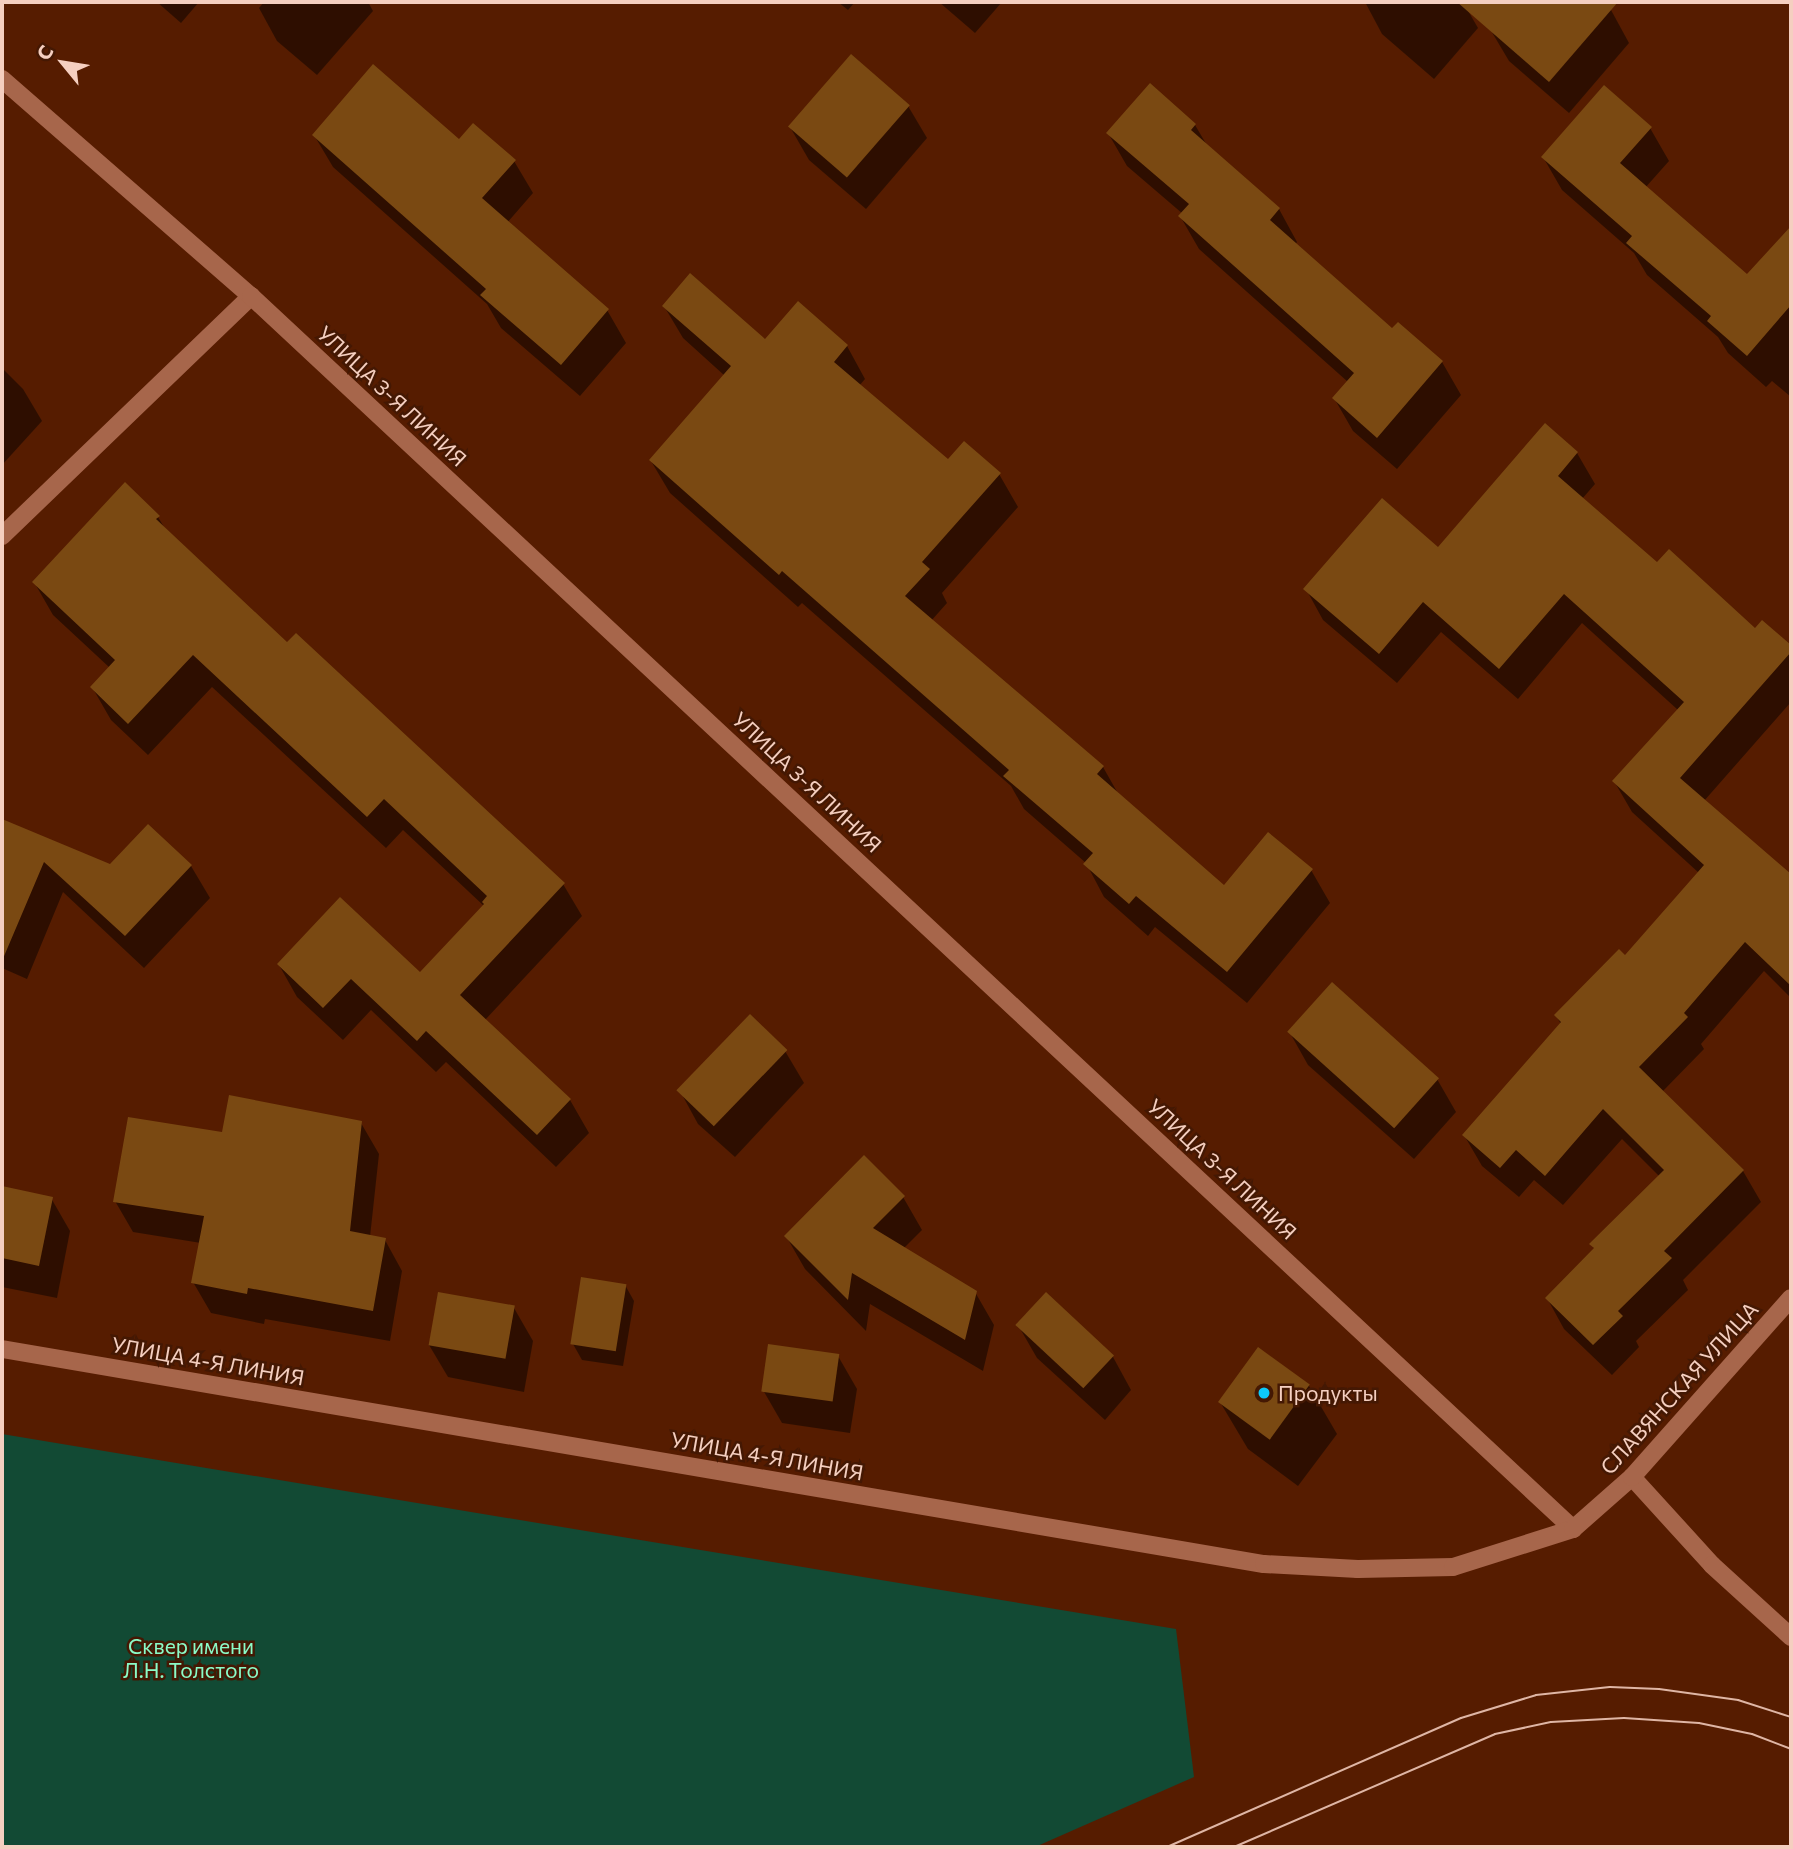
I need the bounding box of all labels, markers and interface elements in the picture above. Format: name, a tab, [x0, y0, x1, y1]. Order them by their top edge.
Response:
north arrow	[28, 28, 98, 98]
text: С	[31, 41, 58, 64]
street label: УЛИЦА 3-Я ЛИНИЯ	[312, 320, 472, 472]
street label: УЛИЦА 3-Я ЛИНИЯ	[727, 706, 887, 858]
street label: УЛИЦА 3-Я ЛИНИЯ	[1142, 1093, 1302, 1245]
street label: СЛАВЯНСКАЯ УЛИЦА	[1595, 1297, 1763, 1479]
street label: УЛИЦА 4-Я ЛИНИЯ	[110, 1332, 306, 1390]
place label: Продукты	[1278, 1380, 1378, 1406]
marker: Продукты	[1256, 1385, 1272, 1401]
street label: УЛИЦА 4-Я ЛИНИЯ	[669, 1427, 865, 1485]
park label: Сквер имени Л.Н. Толстого	[123, 1633, 259, 1683]

